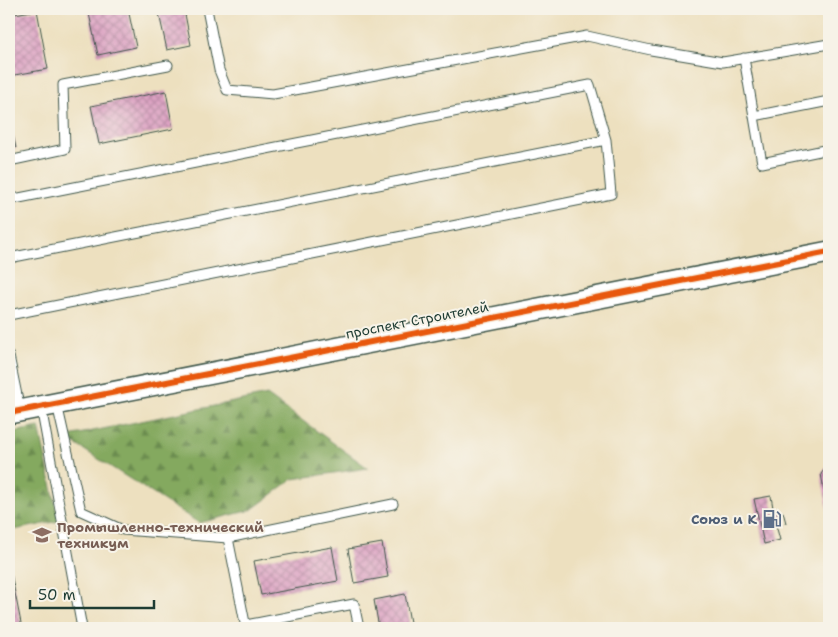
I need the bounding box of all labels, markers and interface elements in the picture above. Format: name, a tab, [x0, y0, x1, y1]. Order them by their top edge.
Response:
street label: проспект Строителей	[344, 297, 490, 343]
fuel station icon: Союз и К	[761, 508, 783, 530]
place label: Союз и К	[691, 510, 757, 528]
place label: Промышленно-технический техникум	[57, 518, 264, 552]
school or university icon: Промышленно-технический техникум	[31, 524, 53, 546]
scale bar	[30, 577, 154, 609]
text: 50 m	[38, 585, 76, 605]

